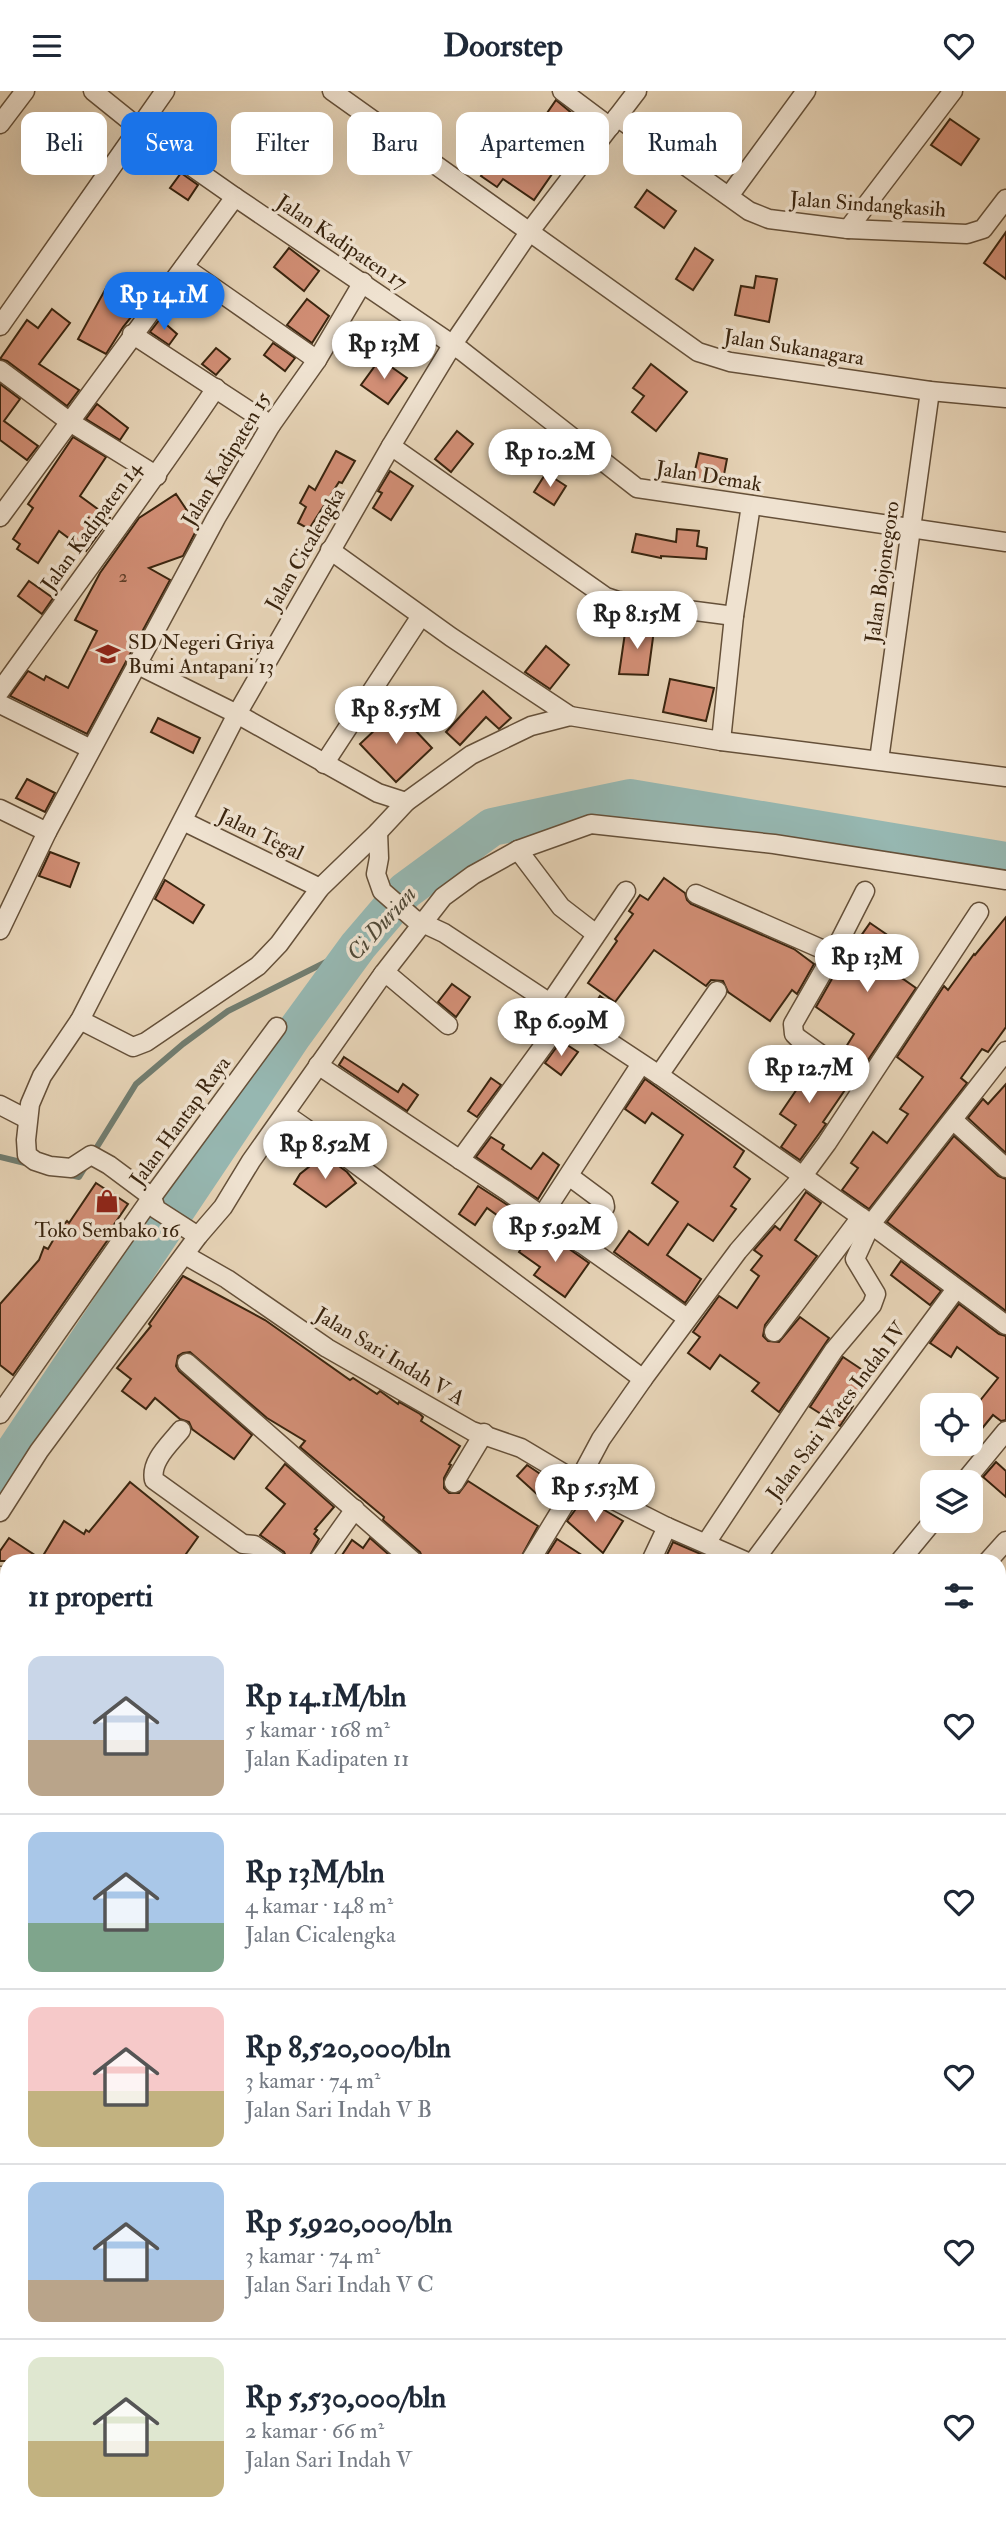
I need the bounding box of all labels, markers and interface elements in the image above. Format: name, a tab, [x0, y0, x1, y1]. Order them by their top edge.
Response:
text: Doorstep	[443, 26, 563, 66]
icon: menu	[28, 27, 66, 65]
icon: heart	[940, 27, 978, 65]
chip: Beli	[21, 112, 107, 175]
chip: Sewa	[121, 112, 217, 175]
chip: Filter	[231, 112, 333, 175]
chip: Baru	[347, 112, 442, 175]
chip: Apartemen	[456, 112, 609, 175]
chip: Rumah	[623, 112, 742, 175]
street label: Jalan Sindangkasih	[788, 186, 947, 223]
street label: Jalan Kadipaten 17	[270, 188, 413, 296]
pin: Rp 14.1M	[92, 273, 236, 332]
text: Rp 14.1M	[120, 280, 208, 309]
pin: Rp 13M	[327, 321, 441, 381]
street label: Jalan Sukanagara	[721, 323, 866, 372]
text: Rp 13M	[348, 329, 420, 358]
street label: Jalan Kadipaten 15	[175, 387, 278, 532]
pin: Rp 10.2M	[478, 429, 622, 489]
text: Rp 10.2M	[504, 437, 596, 466]
street label: Jalan Kadipaten 14	[35, 455, 149, 597]
street label: Jalan Demak	[653, 455, 764, 498]
street label: Jalan Cicalengka	[259, 483, 352, 616]
street label: Jalan Bojonegoro	[859, 500, 906, 646]
house number: 2	[118, 565, 128, 588]
pin: Rp 8.15M	[565, 591, 709, 651]
text: Rp 8.15M	[593, 599, 681, 628]
place label: SD Negeri Griya Bumi Antapani 13	[128, 629, 274, 680]
school or university icon: SD Negeri Griya Bumi Antapani 13	[94, 640, 122, 668]
pin: Rp 8.55M	[324, 687, 468, 746]
text: Rp 8.55M	[351, 694, 441, 723]
street label: Jalan Tegal	[213, 802, 309, 867]
water label: Ci Durian	[340, 880, 423, 967]
pin: Rp 13M	[810, 935, 924, 994]
text: Rp 13M	[831, 942, 903, 971]
pin: Rp 6.09M	[489, 999, 633, 1058]
text: Rp 6.09M	[514, 1006, 608, 1035]
pin: Rp 12.7M	[737, 1045, 881, 1105]
street label: Jalan Hantap Raya	[124, 1051, 237, 1192]
text: Rp 12.7M	[764, 1053, 854, 1082]
pin: Rp 8.52M	[253, 1121, 397, 1181]
text: Rp 8.52M	[279, 1129, 371, 1158]
shop icon: Toko Sembako 16	[93, 1187, 121, 1215]
pin: Rp 5.92M	[483, 1205, 627, 1264]
text: Rp 5.92M	[509, 1212, 601, 1241]
place label: Toko Sembako 16	[35, 1217, 181, 1244]
street label: Jalan Sari Indah V A	[309, 1300, 470, 1412]
street label: Jalan Sari Wates Indah IV	[760, 1316, 913, 1507]
map controls	[920, 1393, 983, 1533]
button: locate	[920, 1393, 983, 1456]
pin: Rp 5.53M	[523, 1465, 667, 1524]
button: layers	[920, 1470, 983, 1533]
text: Rp 5.53M	[551, 1472, 639, 1501]
icon: filters	[940, 1577, 978, 1615]
text: 11 properti	[28, 1578, 153, 1615]
text: Rp 14.1M/bln	[245, 1678, 407, 1715]
icon: home	[84, 1684, 168, 1768]
icon: heart	[940, 1707, 978, 1745]
text: 5 kamar · 168 m²	[245, 1715, 390, 1744]
text: Jalan Kadipaten 11	[245, 1744, 410, 1773]
text: Rp 13M/bln	[245, 1854, 385, 1891]
icon: home	[84, 1860, 168, 1944]
icon: heart	[940, 1883, 978, 1921]
text: 4 kamar · 148 m²	[245, 1891, 393, 1920]
text: Jalan Cicalengka	[245, 1920, 396, 1949]
text: Rp 8,520,000/bln	[245, 2029, 451, 2066]
icon: home	[84, 2035, 168, 2119]
icon: heart	[940, 2058, 978, 2096]
text: 3 kamar · 74 m²	[245, 2066, 381, 2095]
text: Jalan Sari Indah V B	[245, 2095, 432, 2124]
text: Rp 5,920,000/bln	[245, 2204, 452, 2241]
icon: home	[84, 2210, 168, 2294]
icon: heart	[940, 2233, 978, 2271]
text: 3 kamar · 74 m²	[245, 2241, 381, 2270]
text: Jalan Sari Indah V C	[245, 2270, 434, 2299]
text: Rp 5,530,000/bln	[245, 2379, 446, 2416]
icon: home	[84, 2385, 168, 2469]
icon: heart	[940, 2408, 978, 2446]
text: 2 kamar · 66 m²	[245, 2416, 384, 2445]
text: Jalan Sari Indah V	[245, 2445, 412, 2474]

